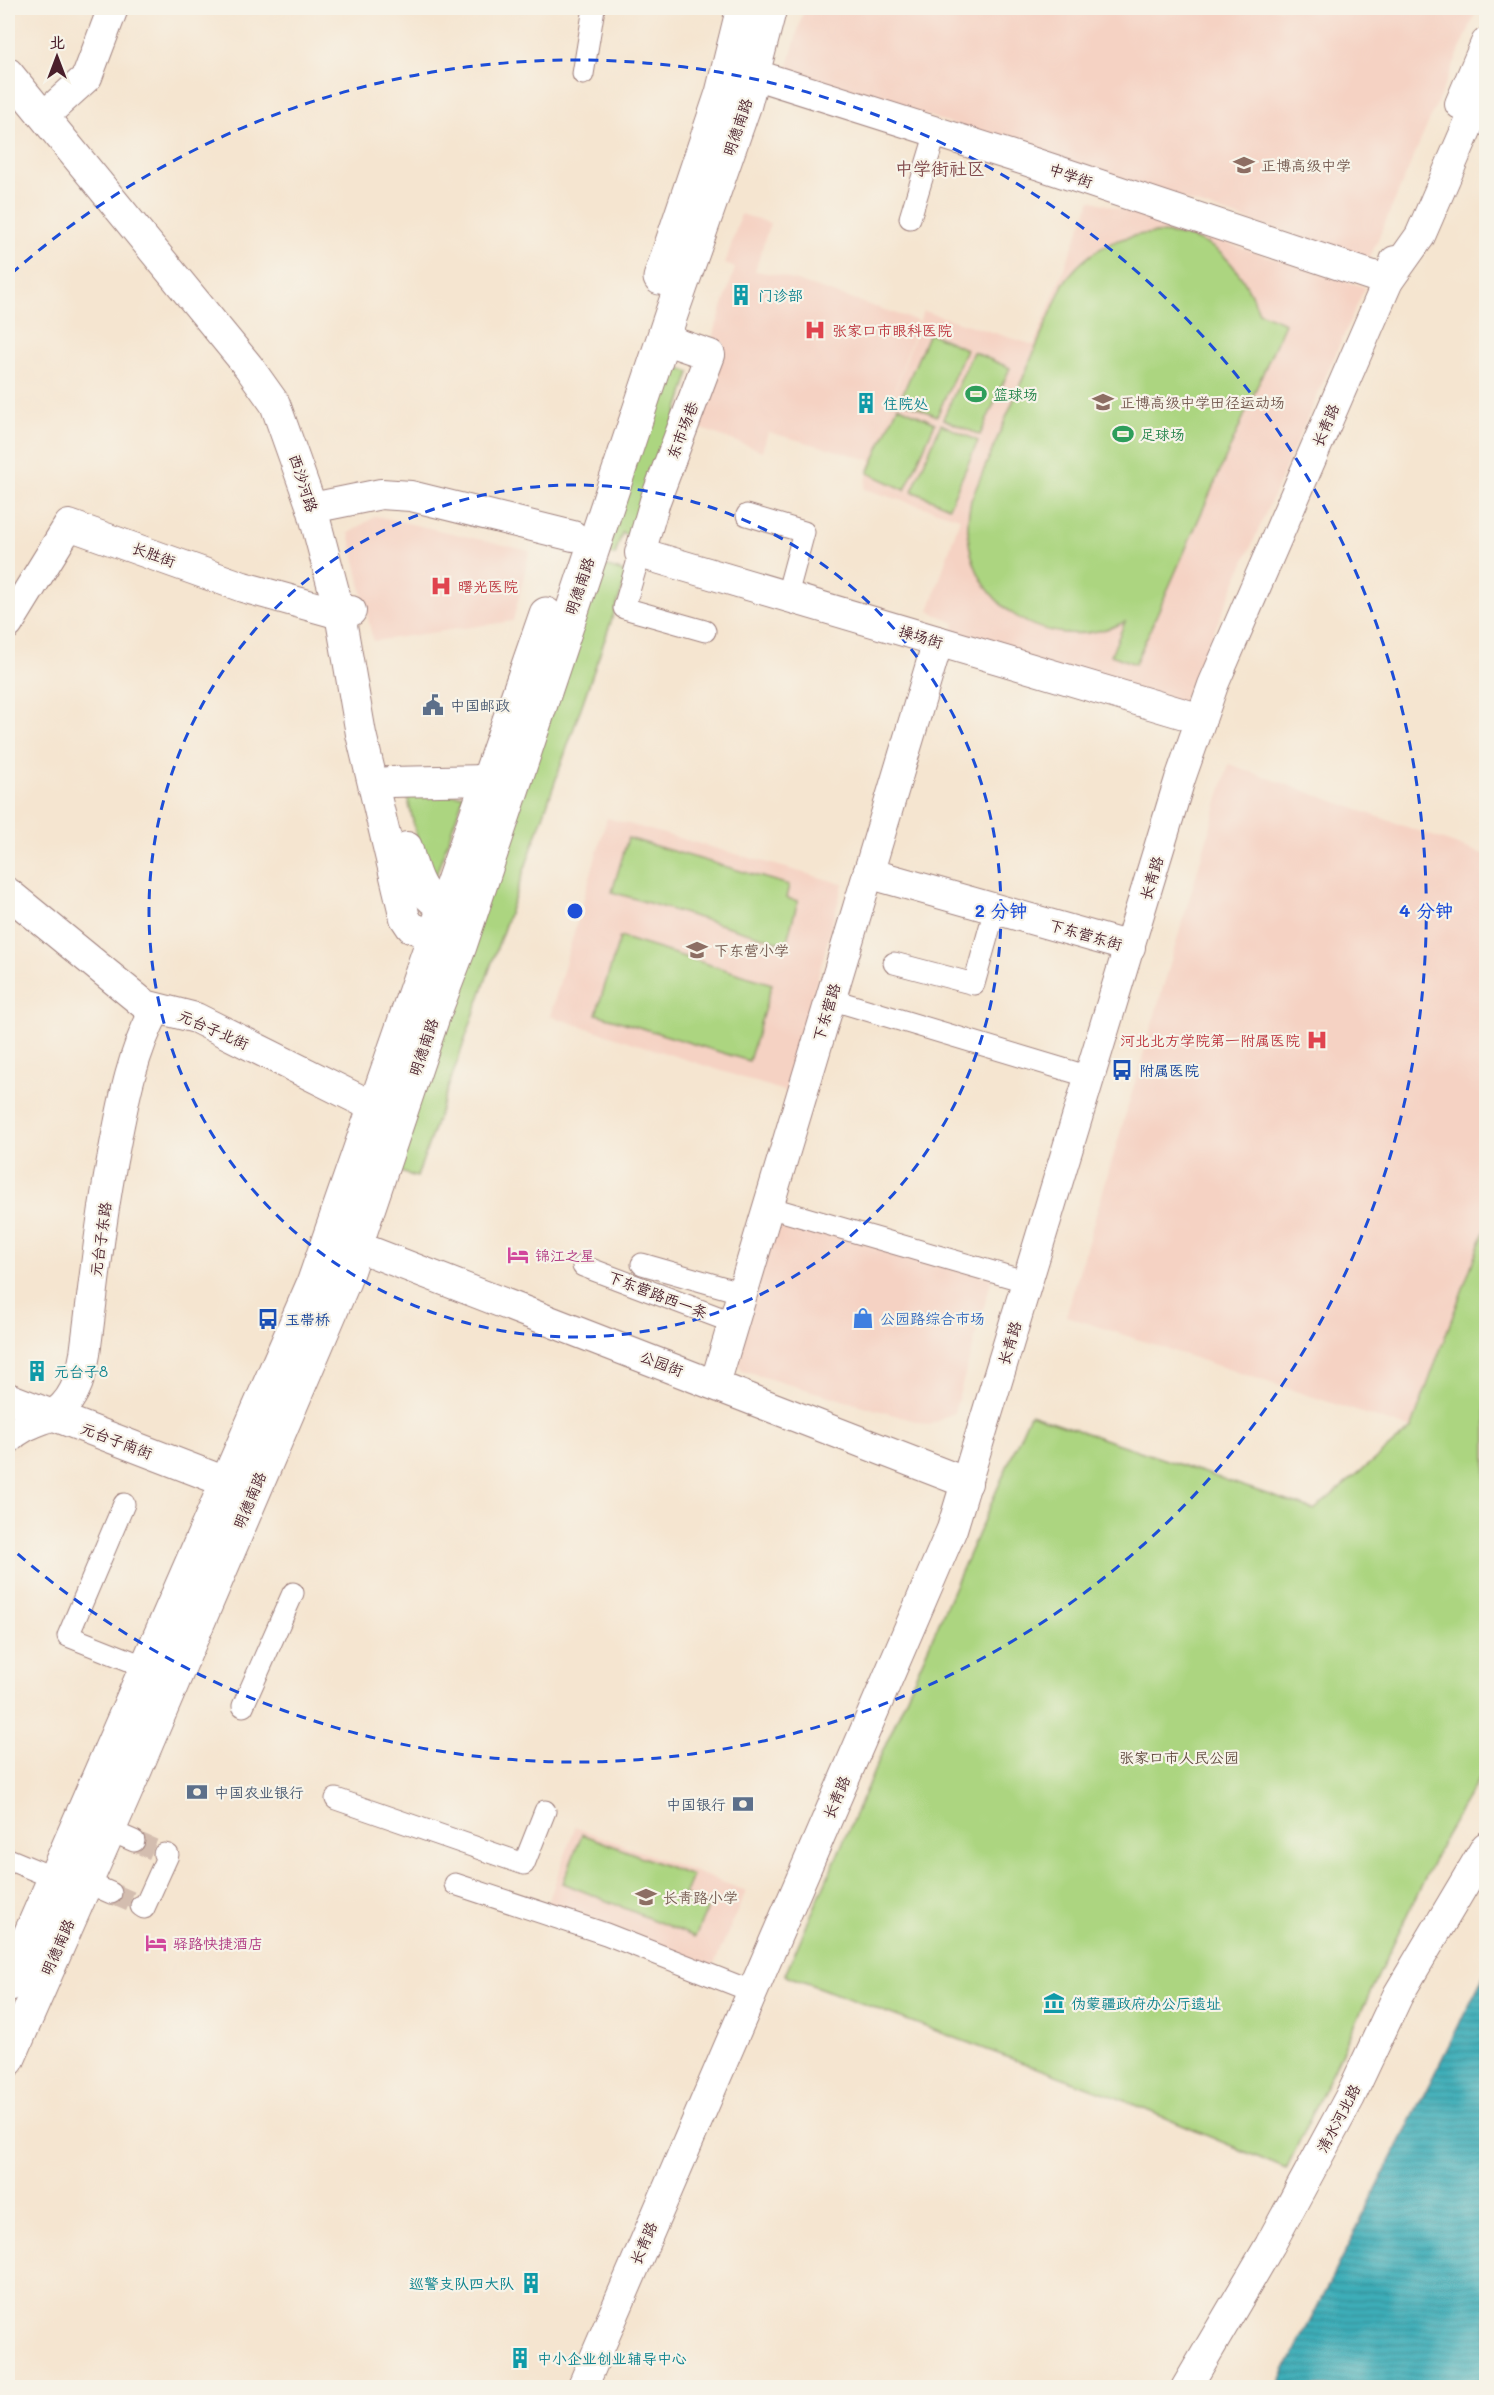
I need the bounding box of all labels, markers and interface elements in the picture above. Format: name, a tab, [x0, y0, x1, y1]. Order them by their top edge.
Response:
north arrow	[27, 27, 87, 87]
text: 北	[49, 31, 65, 52]
street label: 明德南路	[718, 95, 756, 159]
school or university icon: 正博高级中学	[1232, 153, 1256, 177]
place label: 正博高级中学	[1261, 155, 1351, 175]
district label: 中学街社区	[895, 156, 985, 180]
street label: 中学街	[1046, 158, 1096, 192]
building icon: 门诊部	[729, 283, 753, 307]
place label: 门诊部	[758, 285, 803, 305]
hospital icon: 张家口市眼科医院	[803, 318, 827, 342]
place label: 张家口市眼科医院	[832, 320, 952, 340]
sports icon: 篮球场	[964, 382, 988, 406]
place label: 篮球场	[993, 384, 1038, 404]
school or university icon: 正博高级中学田径运动场	[1091, 390, 1115, 414]
building icon: 住院处	[854, 391, 878, 415]
place label: 正博高级中学田径运动场	[1120, 392, 1285, 412]
place label: 住院处	[883, 393, 928, 413]
street label: 东市场巷	[662, 398, 702, 462]
street label: 长青路	[1307, 400, 1343, 450]
sports icon: 足球场	[1111, 422, 1135, 446]
place label: 足球场	[1140, 424, 1185, 444]
street label: 西沙河路	[285, 451, 323, 515]
street label: 长胜街	[129, 537, 179, 571]
street label: 明德南路	[560, 554, 598, 618]
hospital icon: 曙光医院	[429, 574, 453, 598]
place label: 曙光医院	[458, 576, 518, 596]
street label: 操场街	[897, 620, 945, 652]
public building icon: 中国邮政	[421, 693, 445, 717]
place label: 中国邮政	[450, 695, 510, 715]
street label: 长青路	[1135, 854, 1167, 902]
text: 2 分钟	[975, 898, 1027, 922]
text: 4 分钟	[1399, 898, 1453, 922]
centre of rings	[565, 901, 585, 921]
street label: 下东营东街	[1047, 914, 1125, 954]
school or university icon: 下东营小学	[685, 938, 709, 962]
place label: 下东营小学	[714, 940, 789, 960]
street label: 下东营路	[808, 980, 844, 1044]
street label: 元台子北街	[176, 1005, 252, 1053]
street label: 明德南路	[404, 1015, 442, 1079]
hospital icon: 河北北方学院第一附属医院	[1305, 1028, 1329, 1052]
place label: 河北北方学院第一附属医院	[1120, 1030, 1300, 1050]
bus stop icon: 附属医院	[1110, 1058, 1134, 1082]
place label: 附属医院	[1139, 1060, 1199, 1080]
street label: 元台子东路	[85, 1200, 115, 1278]
hotel icon: 锦江之星	[506, 1243, 530, 1267]
place label: 锦江之星	[535, 1245, 595, 1265]
street label: 下东营路西一条	[605, 1266, 711, 1322]
shop icon: 公园路综合市场	[851, 1306, 875, 1330]
bus stop icon: 玉带桥	[256, 1307, 280, 1331]
place label: 公园路综合市场	[880, 1308, 985, 1328]
place label: 玉带桥	[285, 1309, 330, 1329]
street label: 长青路	[993, 1319, 1025, 1367]
street label: 公园街	[637, 1346, 687, 1380]
building icon: 元台子8	[25, 1359, 49, 1383]
place label: 元台子8	[54, 1361, 108, 1381]
street label: 元台子南街	[78, 1417, 156, 1463]
street label: 明德南路	[228, 1468, 270, 1532]
park label: 张家口市人民公园	[1119, 1747, 1239, 1767]
street label: 长青路	[818, 1772, 854, 1822]
bank icon: 中国农业银行	[185, 1780, 209, 1804]
place label: 中国农业银行	[214, 1782, 304, 1802]
bank icon: 中国银行	[731, 1792, 755, 1816]
place label: 中国银行	[666, 1794, 726, 1814]
school or university icon: 长青路小学	[634, 1885, 658, 1909]
place label: 长青路小学	[663, 1887, 738, 1907]
street label: 明德南路	[36, 1916, 78, 1978]
hotel icon: 驿路快捷酒店	[144, 1931, 168, 1955]
place label: 驿路快捷酒店	[173, 1933, 263, 1953]
museum icon: 伪蒙疆政府办公厅遗址	[1042, 1991, 1066, 2015]
place label: 伪蒙疆政府办公厅遗址	[1071, 1993, 1221, 2013]
street label: 清水河北路	[1312, 2080, 1364, 2156]
street label: 长青路	[625, 2218, 661, 2268]
building icon: 巡警支队四大队	[519, 2271, 543, 2295]
place label: 巡警支队四大队	[409, 2273, 514, 2293]
building icon: 中小企业创业辅导中心	[508, 2346, 532, 2370]
place label: 中小企业创业辅导中心	[537, 2348, 687, 2368]

